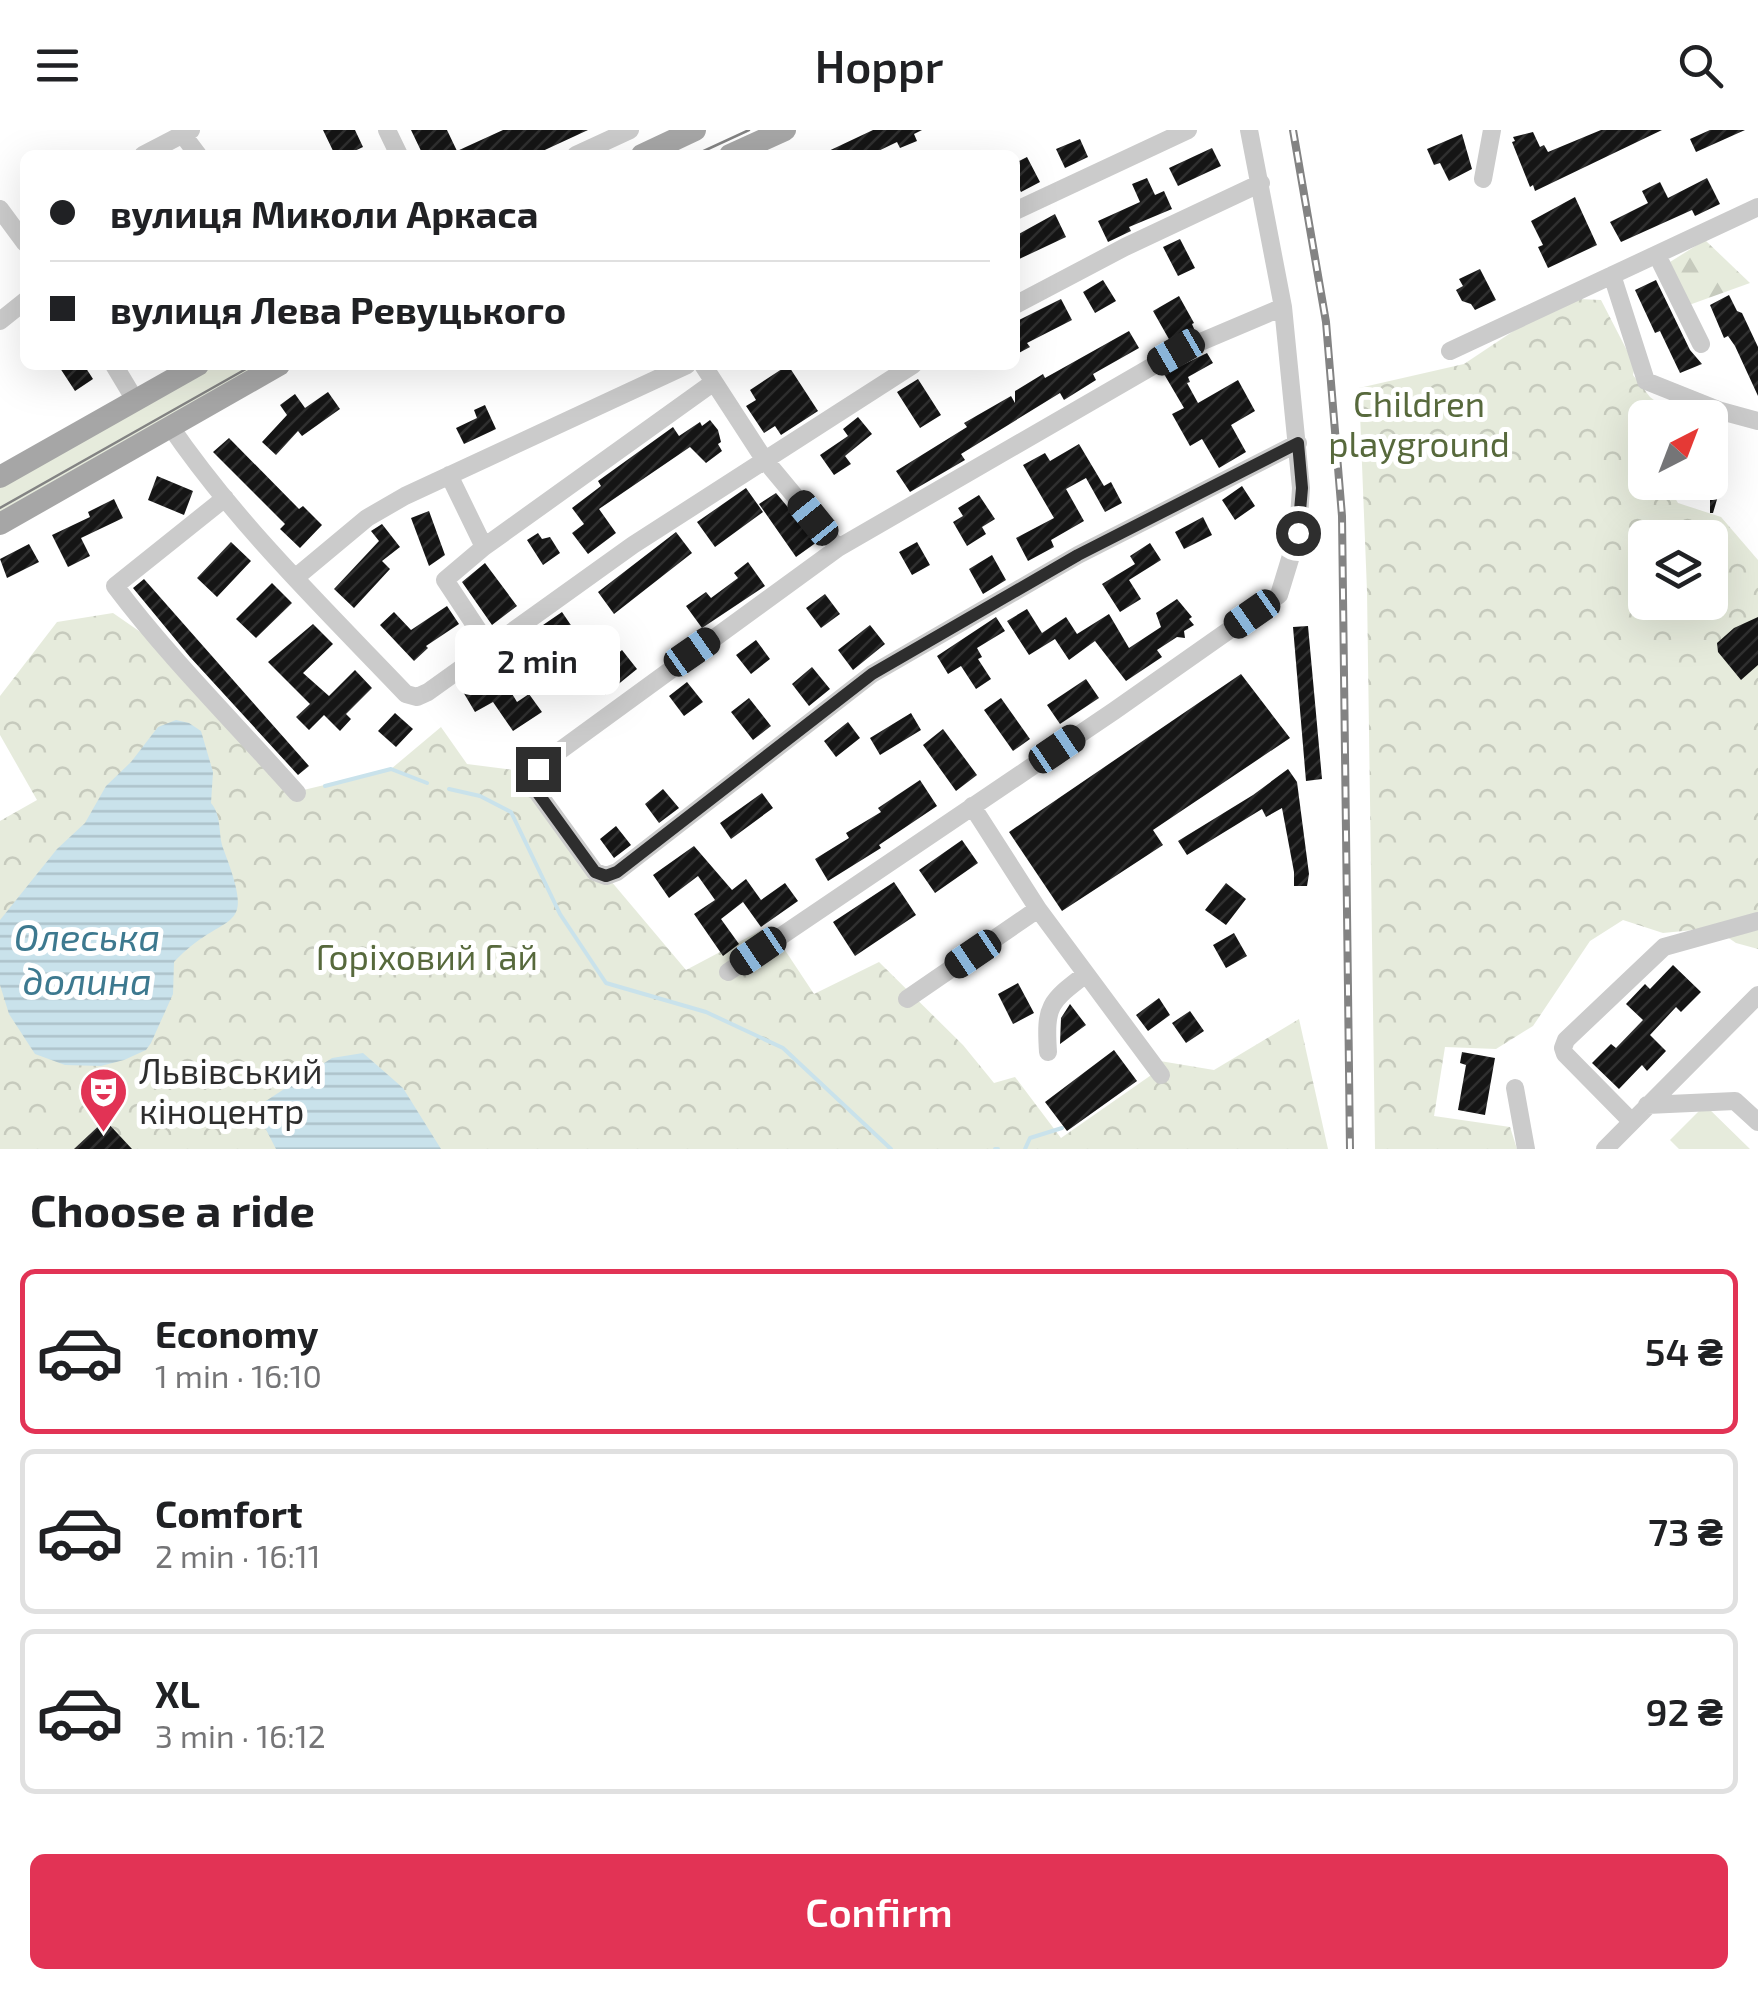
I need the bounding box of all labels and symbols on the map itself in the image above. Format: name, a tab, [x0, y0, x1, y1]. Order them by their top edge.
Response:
car	[1143, 324, 1209, 380]
park label: Children playground	[1328, 382, 1510, 464]
north arrow	[1628, 400, 1728, 500]
car	[782, 485, 844, 551]
route start	[1276, 511, 1321, 556]
car	[1219, 585, 1285, 643]
car	[659, 623, 725, 681]
callout: 2 min	[456, 624, 620, 694]
car	[1024, 720, 1090, 778]
route end	[516, 747, 561, 792]
water label: Олеська долина	[14, 913, 160, 1003]
car	[725, 922, 791, 980]
car	[940, 925, 1006, 983]
park label: Горіховий Гай	[316, 935, 538, 977]
place label: Львівський кіноцентр	[139, 1049, 323, 1131]
theatre icon: Львівський кіноцентр	[78, 1066, 130, 1134]

